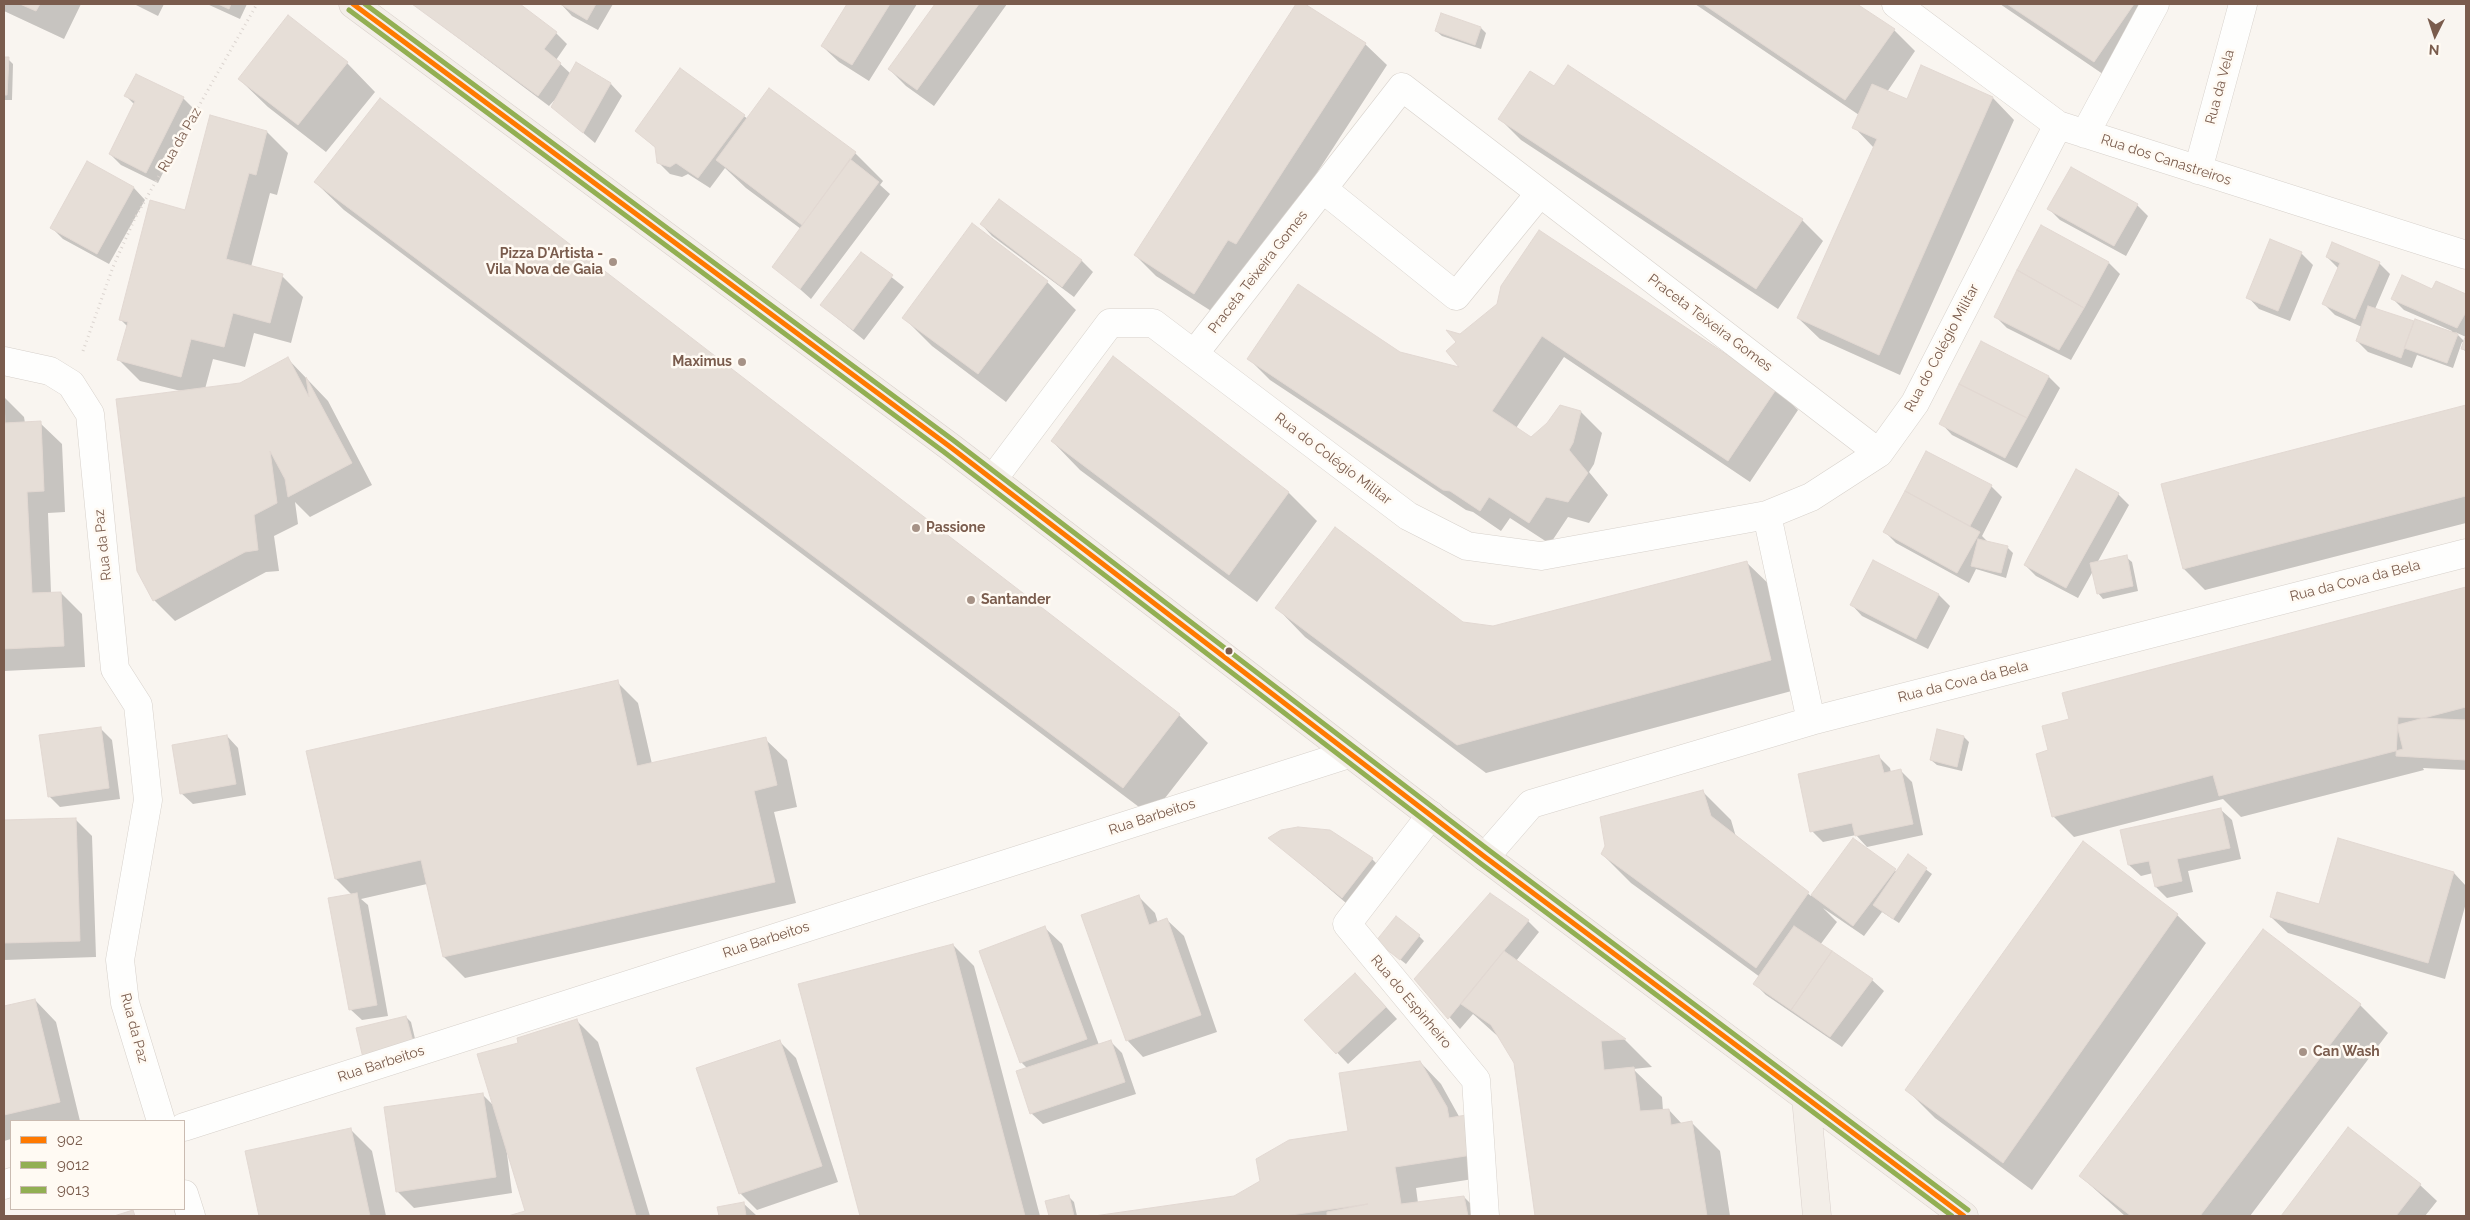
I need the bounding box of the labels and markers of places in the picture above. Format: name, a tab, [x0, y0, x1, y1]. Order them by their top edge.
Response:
place label: Pizza D'Artista - Vila Nova de Gaia	[486, 246, 603, 278]
marker: Pizza D'Artista - Vila Nova de Gaia	[607, 256, 619, 268]
place label: Maximus	[672, 354, 732, 370]
marker: Maximus	[736, 356, 748, 368]
place label: Passione	[926, 520, 985, 536]
marker: Passione	[910, 522, 922, 534]
place label: Santander	[981, 592, 1051, 608]
marker: Santander	[965, 594, 977, 606]
unlabelled marker	[1224, 646, 1234, 656]
place label: Can Wash	[2313, 1044, 2380, 1060]
marker: Can Wash	[2297, 1046, 2309, 1058]

